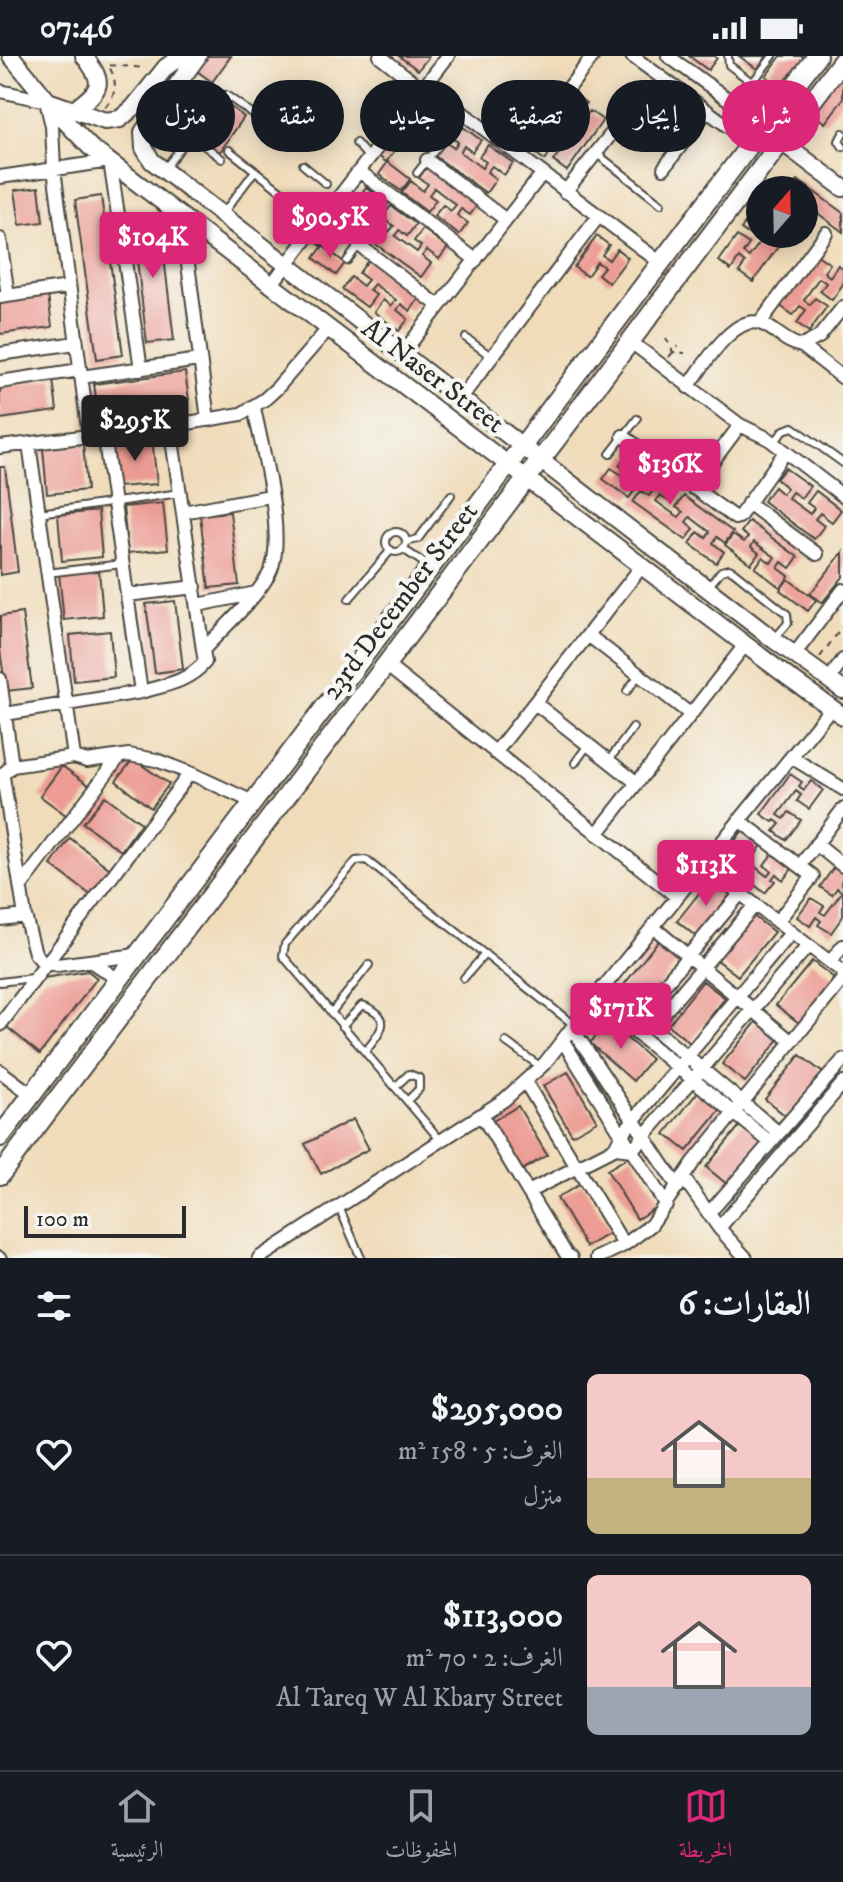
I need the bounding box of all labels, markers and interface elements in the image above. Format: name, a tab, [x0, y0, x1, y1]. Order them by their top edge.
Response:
text: 07:46	[40, 10, 113, 47]
chip: منزل	[136, 80, 235, 152]
chip: شقة	[251, 80, 344, 152]
chip: جديد	[360, 80, 465, 152]
chip: تصفية	[481, 80, 590, 152]
chip: إيجار	[606, 80, 706, 152]
chip: شراء	[722, 80, 820, 152]
north arrow	[746, 176, 818, 248]
map controls	[746, 176, 818, 248]
pin: $90.5K	[265, 192, 395, 260]
text: $90.5K	[291, 201, 369, 234]
pin: $104K	[97, 212, 209, 280]
text: $104K	[118, 221, 188, 254]
street label: Al Naser Street	[355, 311, 511, 441]
pin: $295K	[79, 395, 191, 463]
text: $295K	[99, 404, 171, 437]
pin: $136K	[614, 439, 726, 507]
text: $136K	[637, 448, 703, 481]
street label: 23rd December Street	[314, 495, 486, 707]
pin: $113K	[650, 840, 762, 908]
text: $113K	[675, 849, 737, 882]
pin: $171K	[565, 983, 677, 1051]
text: $171K	[588, 992, 654, 1025]
scale bar	[24, 1202, 186, 1238]
text: 100 m	[36, 1206, 89, 1233]
text: العقارات: 6	[678, 1283, 811, 1325]
icon: filters	[32, 1284, 76, 1328]
text: $295,000	[431, 1388, 563, 1430]
icon: home	[651, 1406, 747, 1502]
icon: heart	[32, 1432, 76, 1476]
text: الغرف: 5 · 158 m²	[398, 1435, 563, 1468]
text: منزل	[523, 1480, 563, 1513]
text: $113,000	[443, 1595, 563, 1637]
icon: home	[651, 1607, 747, 1703]
icon: heart	[32, 1633, 76, 1677]
text: الغرف: 2 · 70 m²	[406, 1642, 563, 1675]
text: Al Tareq W Al Kbary Street	[276, 1682, 563, 1715]
tab: الرئيسية	[111, 1784, 164, 1871]
tab: المحفوظات	[385, 1784, 457, 1871]
tab: الخريطة	[679, 1784, 732, 1871]

